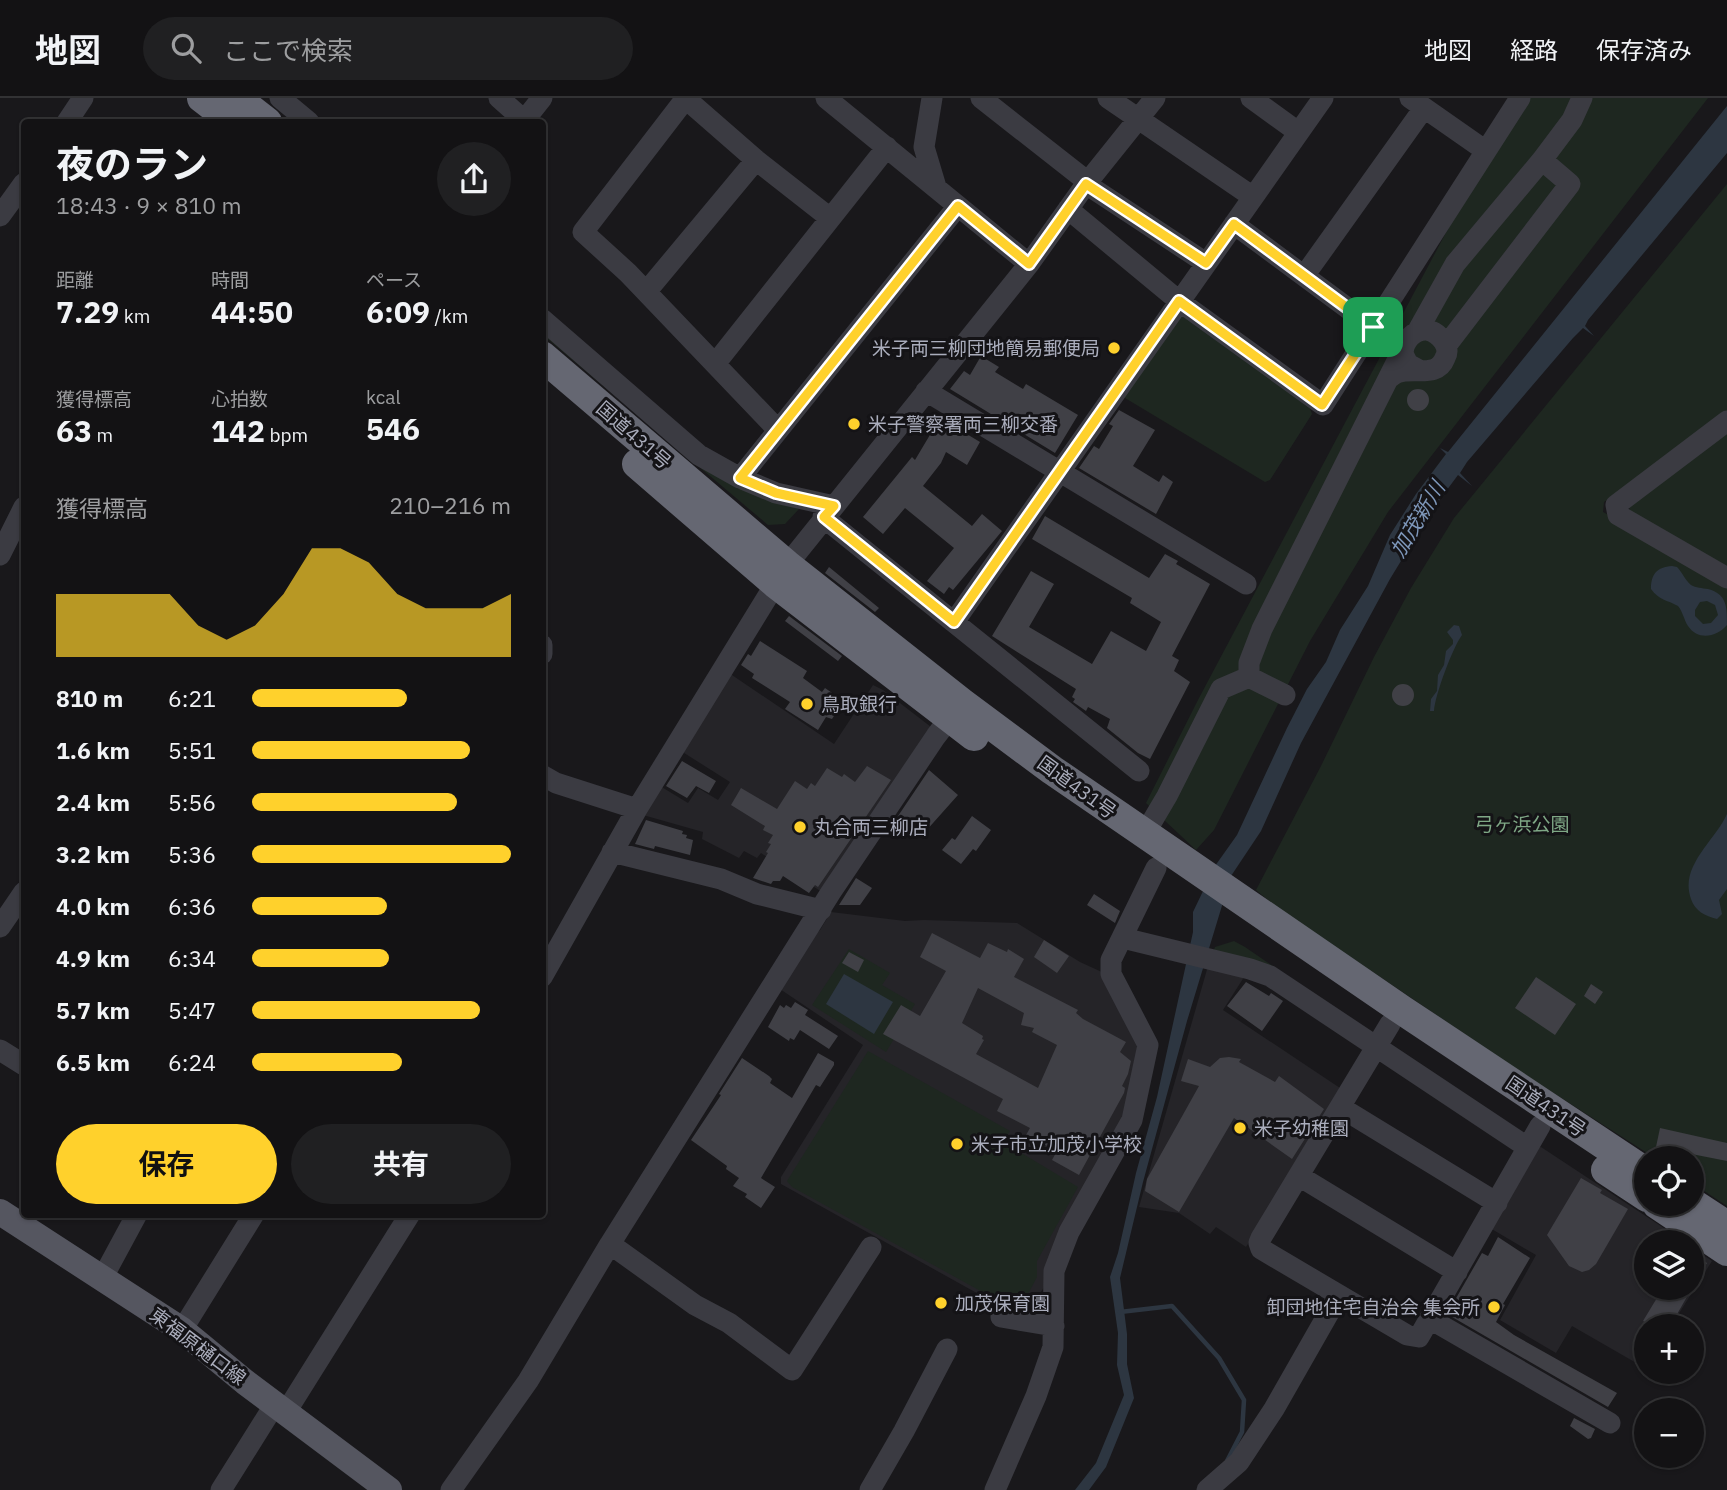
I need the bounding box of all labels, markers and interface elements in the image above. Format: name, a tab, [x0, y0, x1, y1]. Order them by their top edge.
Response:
search box	[143, 17, 633, 80]
text: 地図	[35, 28, 101, 71]
icon: search	[167, 29, 205, 67]
text: ここで検索	[223, 33, 353, 67]
text: 地図	[1424, 34, 1472, 66]
text: 経路	[1510, 34, 1558, 66]
text: 保存済み	[1596, 34, 1692, 66]
text: 夜のラン	[56, 139, 208, 188]
button: share	[437, 142, 511, 216]
text: 18:43 · 9 × 810 m	[56, 190, 242, 220]
text: 距離	[56, 268, 94, 292]
text: 時間	[211, 268, 249, 292]
text: ペース	[366, 268, 422, 292]
text: 7.29	[56, 292, 119, 331]
text: 44:50	[211, 292, 293, 331]
text: 6:09	[366, 292, 430, 331]
pin	[1343, 297, 1403, 357]
text: km	[119, 304, 150, 328]
text: /km	[430, 304, 468, 328]
icon: arrive	[1354, 308, 1392, 346]
place label: 米子両三柳団地簡易郵便局	[872, 336, 1100, 360]
marker: 米子両三柳団地簡易郵便局	[1106, 340, 1122, 356]
text: kcal	[366, 385, 401, 409]
text: 獲得標高	[56, 387, 132, 411]
text: 心拍数	[211, 387, 268, 411]
street label: 国道431号	[592, 396, 676, 474]
text: 546	[366, 409, 420, 448]
text: 63	[56, 411, 92, 450]
text: 142	[211, 411, 265, 450]
place label: 米子警察署両三柳交番	[868, 412, 1058, 436]
marker: 米子警察署両三柳交番	[846, 416, 862, 432]
text: m	[92, 423, 113, 447]
text: bpm	[265, 423, 308, 447]
water label: 加茂新川	[1383, 474, 1452, 562]
text: 210–216 m	[389, 490, 511, 520]
text: 獲得標高	[56, 493, 148, 523]
text: 810 m	[56, 683, 123, 713]
text: 6:21	[168, 683, 216, 713]
place label: 鳥取銀行	[821, 692, 897, 716]
marker: 鳥取銀行	[799, 696, 815, 712]
text: 1.6 km	[56, 735, 130, 765]
text: 5:51	[168, 735, 216, 765]
street label: 国道431号	[1033, 750, 1121, 824]
text: 2.4 km	[56, 787, 130, 817]
text: 5:56	[168, 787, 216, 817]
park label: 弓ヶ浜公園	[1474, 812, 1570, 836]
place label: 丸合両三柳店	[814, 815, 928, 839]
marker: 丸合両三柳店	[792, 819, 808, 835]
text: 3.2 km	[56, 839, 130, 869]
text: 5:36	[168, 839, 216, 869]
text: 4.0 km	[56, 891, 130, 921]
text: 6:36	[168, 891, 216, 921]
text: 4.9 km	[56, 943, 130, 973]
text: 6:34	[168, 943, 216, 973]
text: 5.7 km	[56, 995, 130, 1025]
text: 5:47	[168, 995, 216, 1025]
text: 6.5 km	[56, 1047, 130, 1077]
text: 6:24	[168, 1047, 216, 1077]
street label: 国道431号	[1501, 1071, 1591, 1141]
place label: 米子幼稚園	[1254, 1116, 1349, 1140]
marker: 米子幼稚園	[1232, 1120, 1248, 1136]
button: 保存	[56, 1124, 277, 1204]
button: 共有	[291, 1124, 511, 1204]
place label: 米子市立加茂小学校	[971, 1132, 1142, 1156]
marker: 米子市立加茂小学校	[949, 1136, 965, 1152]
map controls	[1634, 1146, 1704, 1468]
button: locate	[1634, 1146, 1704, 1216]
button: layers	[1634, 1230, 1704, 1300]
place label: 加茂保育園	[955, 1291, 1050, 1315]
marker: 加茂保育園	[933, 1295, 949, 1311]
place label: 卸団地住宅自治会 集会所	[1267, 1295, 1480, 1319]
marker: 卸団地住宅自治会 集会所	[1486, 1299, 1502, 1315]
street label: 東福原樋口線	[145, 1302, 251, 1390]
button: +	[1634, 1314, 1704, 1384]
button: −	[1634, 1398, 1704, 1468]

